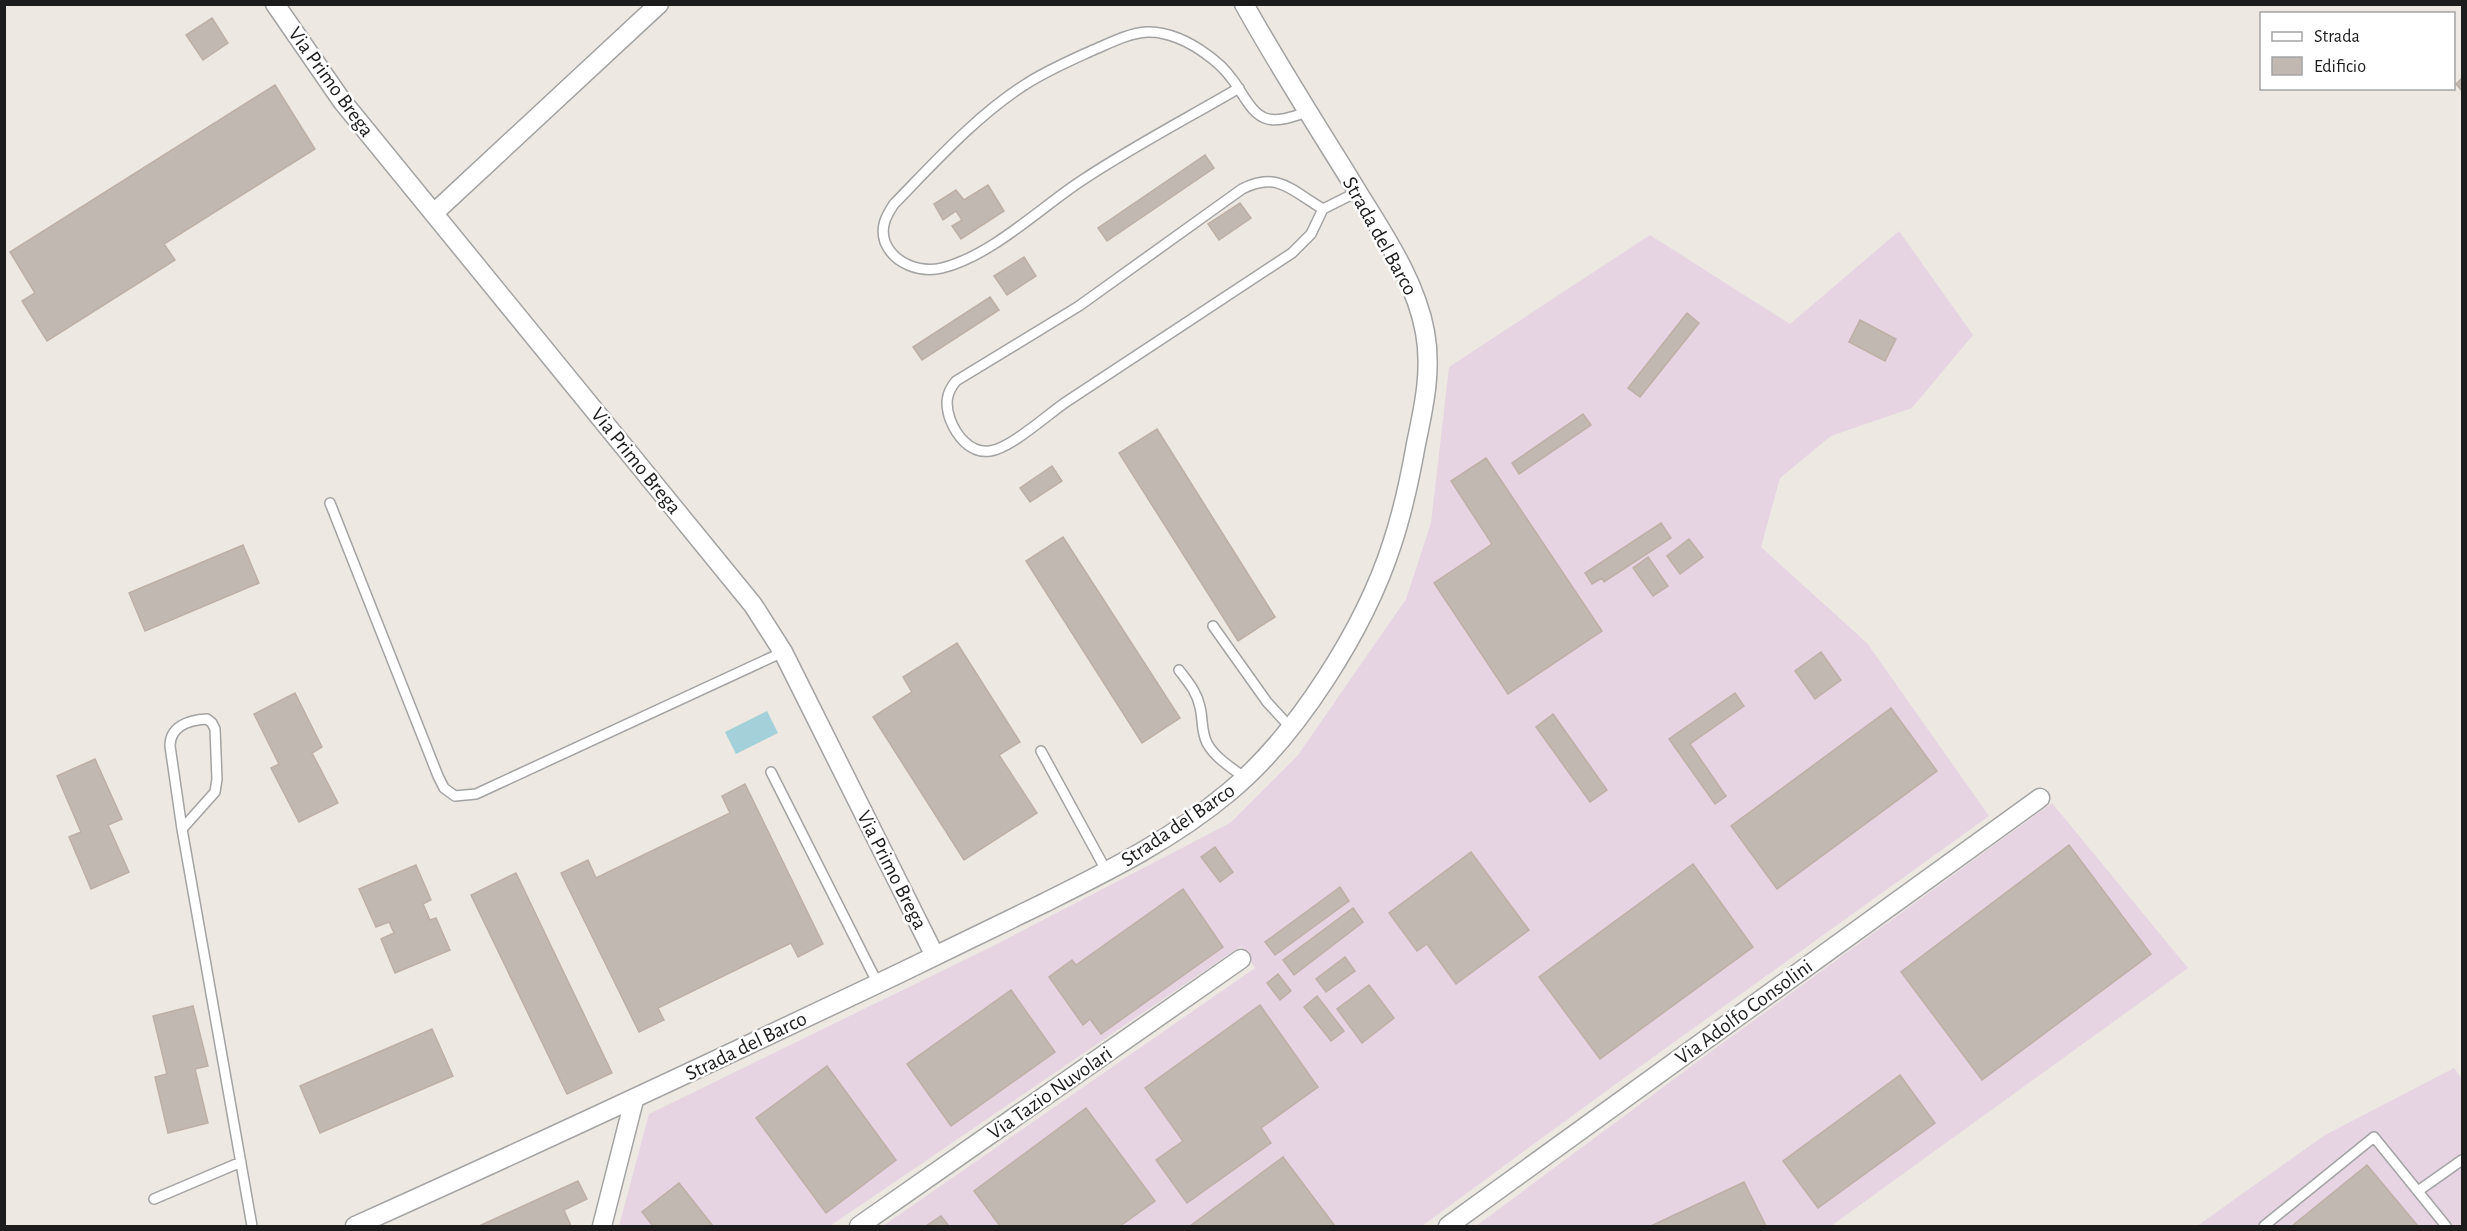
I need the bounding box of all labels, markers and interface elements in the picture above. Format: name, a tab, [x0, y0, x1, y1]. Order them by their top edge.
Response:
legend	[2260, 12, 2455, 90]
street label: Via Primo Brega	[284, 23, 378, 141]
text: Strada	[2314, 28, 2360, 46]
text: Edificio	[2314, 58, 2366, 76]
street label: Strada del Barco	[1339, 173, 1421, 299]
street label: Via Primo Brega	[587, 404, 685, 518]
street label: Strada del Barco	[1117, 779, 1239, 871]
street label: Via Primo Brega	[853, 807, 931, 933]
street label: Via Adolfo Consolini	[1672, 955, 1816, 1069]
street label: Strada del Barco	[682, 1008, 810, 1084]
street label: Via Tazio Nuvolari	[984, 1042, 1116, 1144]

